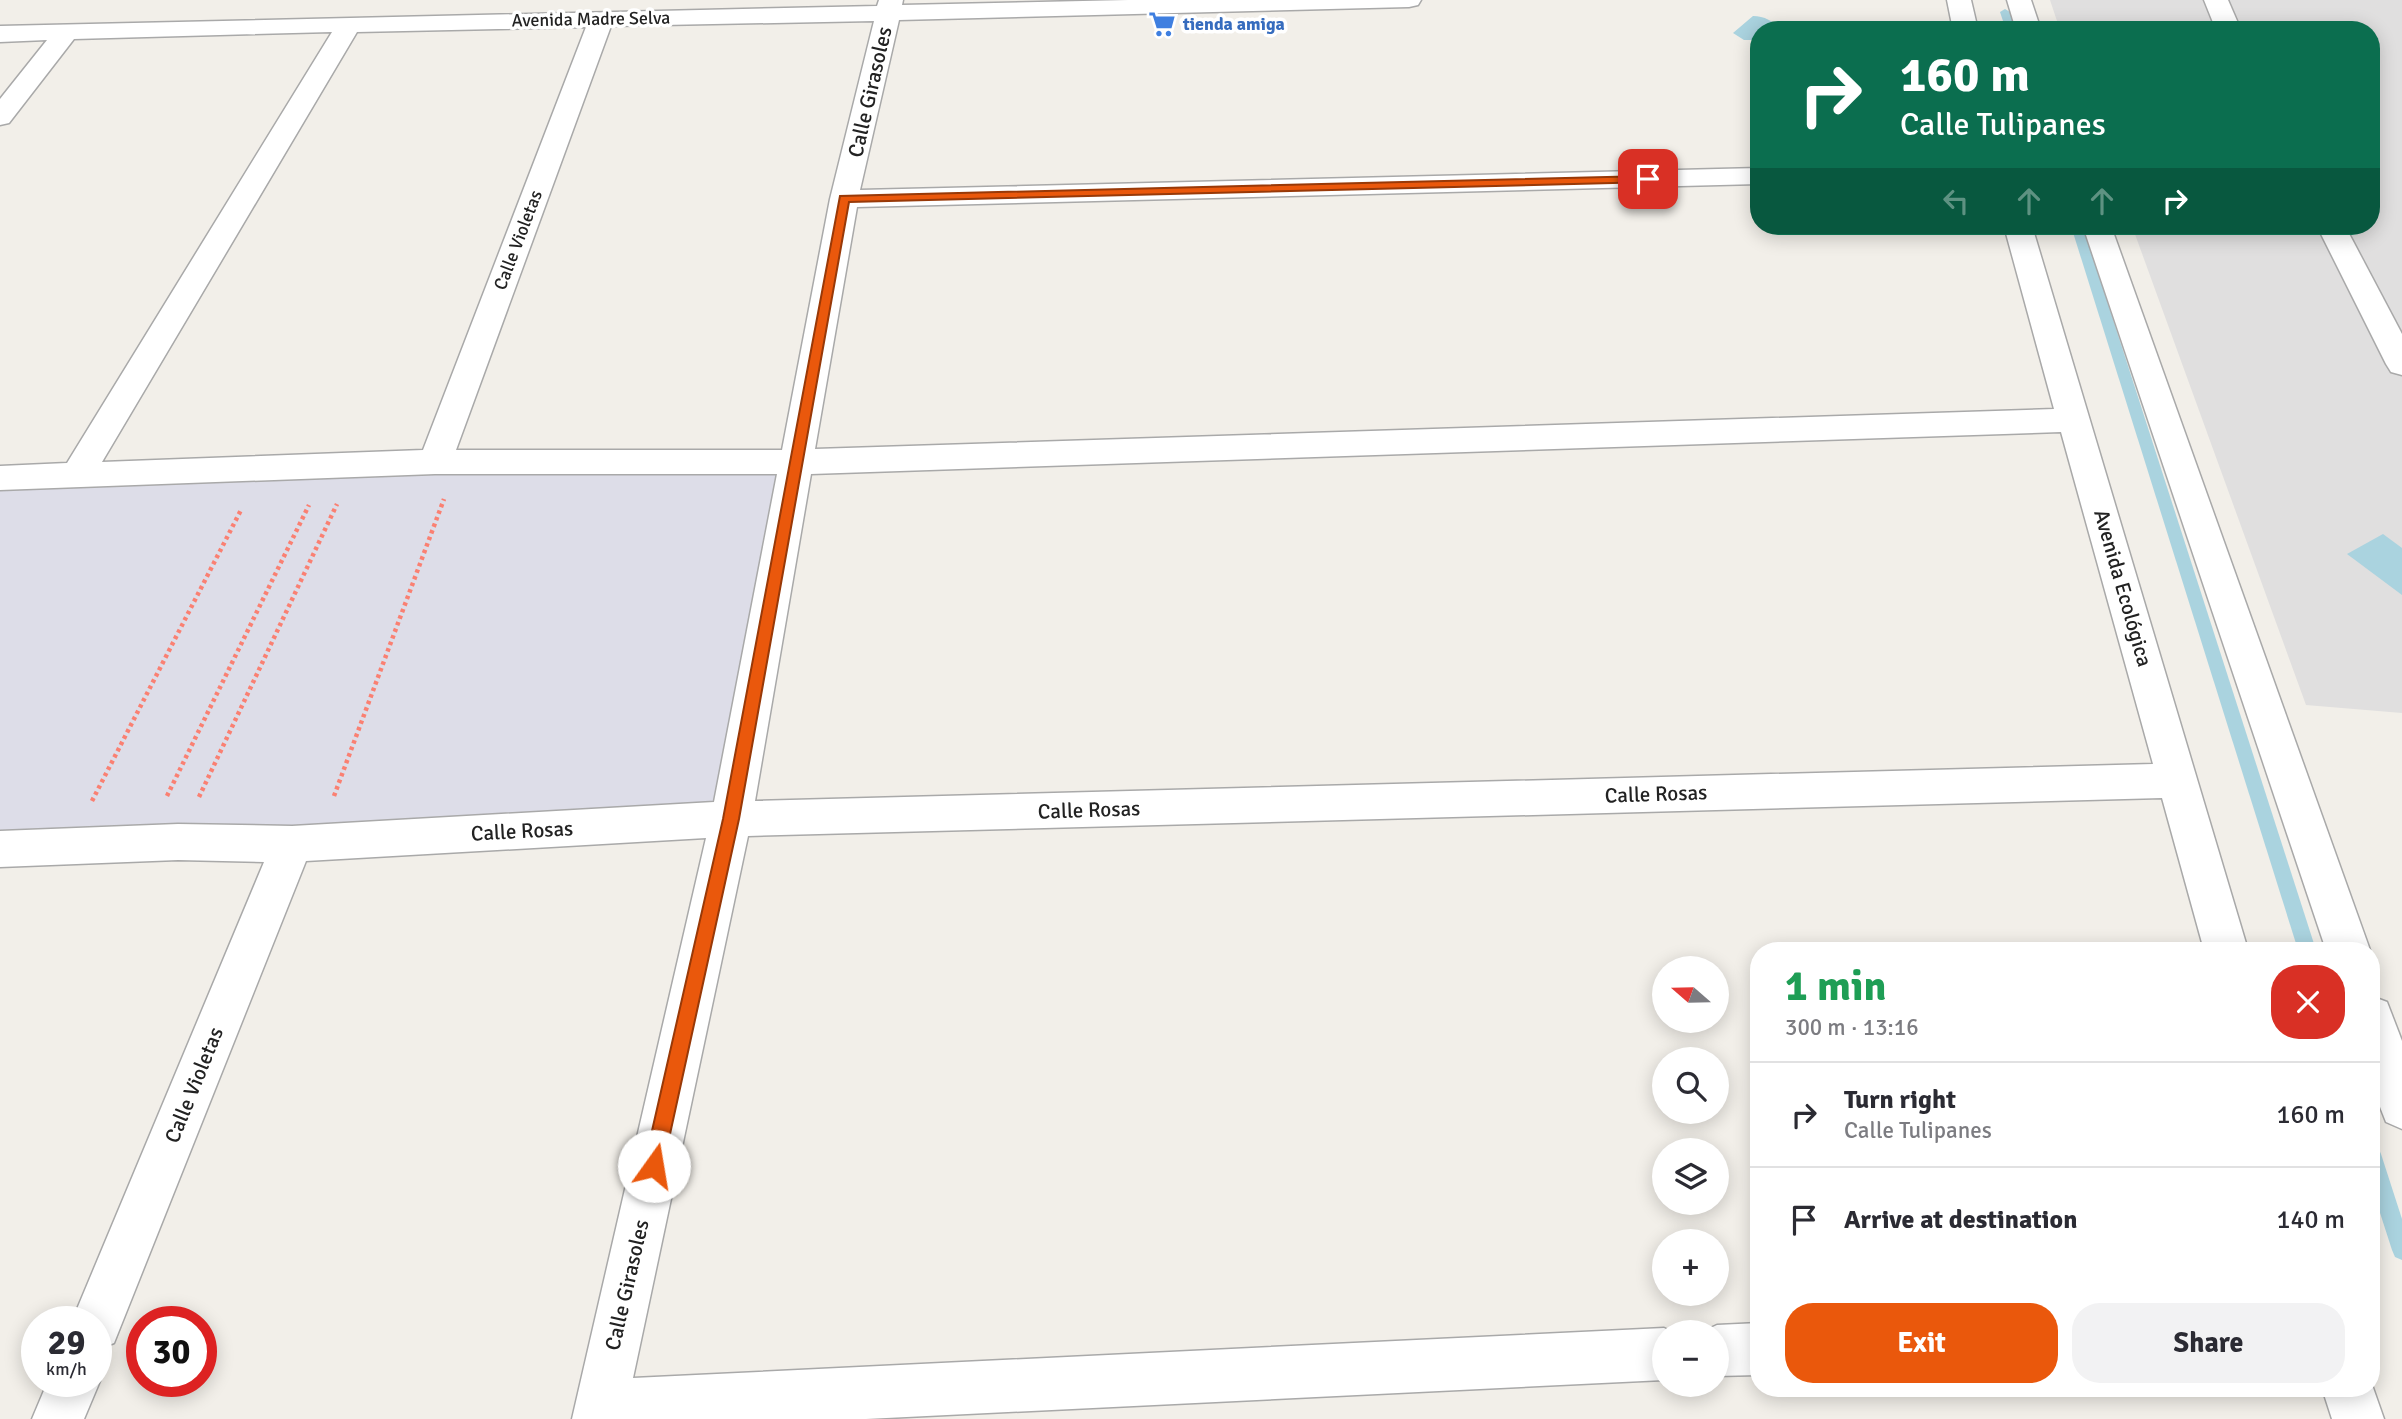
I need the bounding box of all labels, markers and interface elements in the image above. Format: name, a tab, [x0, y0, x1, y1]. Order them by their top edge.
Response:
street label: Avenida Madre Selva	[511, 7, 671, 31]
supermarket icon: tienda amiga	[1147, 9, 1177, 39]
place label: tienda amiga	[1182, 13, 1285, 35]
street label: Calle Girasoles	[842, 24, 898, 160]
text: 160 m	[1900, 45, 2030, 105]
icon: right	[1785, 49, 1876, 140]
text: Calle Tulipanes	[1900, 105, 2106, 144]
pin	[1618, 149, 1678, 209]
icon: arrive	[1629, 160, 1667, 198]
icon: left	[1937, 182, 1975, 220]
icon: ahead	[2010, 182, 2048, 220]
icon: ahead	[2083, 182, 2121, 220]
icon: right	[2156, 182, 2194, 220]
street label: Calle Violetas	[489, 187, 547, 293]
street label: Avenida Ecológica	[2088, 506, 2158, 670]
street label: Calle Rosas	[1604, 779, 1708, 809]
street label: Calle Rosas	[1037, 795, 1141, 825]
street label: Calle Rosas	[470, 815, 574, 847]
north arrow	[1652, 956, 1729, 1032]
map controls	[1652, 956, 1729, 1397]
text: 1 min	[1785, 961, 1886, 1012]
button: close	[2271, 965, 2345, 1039]
text: 300 m · 13:16	[1785, 1013, 1919, 1042]
street label: Calle Violetas	[159, 1023, 229, 1147]
button: search	[1652, 1047, 1729, 1124]
text: Turn right	[1844, 1084, 1956, 1116]
icon: right	[1785, 1096, 1823, 1134]
text: 160 m	[2276, 1099, 2345, 1131]
text: Calle Tulipanes	[1844, 1116, 1992, 1145]
position arrow	[617, 1129, 691, 1203]
button: layers	[1652, 1138, 1729, 1215]
icon: arrive	[1785, 1201, 1823, 1239]
text: Arrive at destination	[1844, 1204, 2077, 1236]
text: 140 m	[2276, 1204, 2345, 1236]
street label: Calle Girasoles	[599, 1217, 655, 1353]
button: +	[1652, 1229, 1729, 1306]
button: Exit	[1785, 1303, 2058, 1383]
button: Share	[2072, 1303, 2345, 1383]
speed limit sign: 30	[126, 1306, 217, 1397]
button: −	[1652, 1320, 1729, 1397]
text: 29	[48, 1321, 85, 1364]
text: km/h	[46, 1358, 87, 1380]

